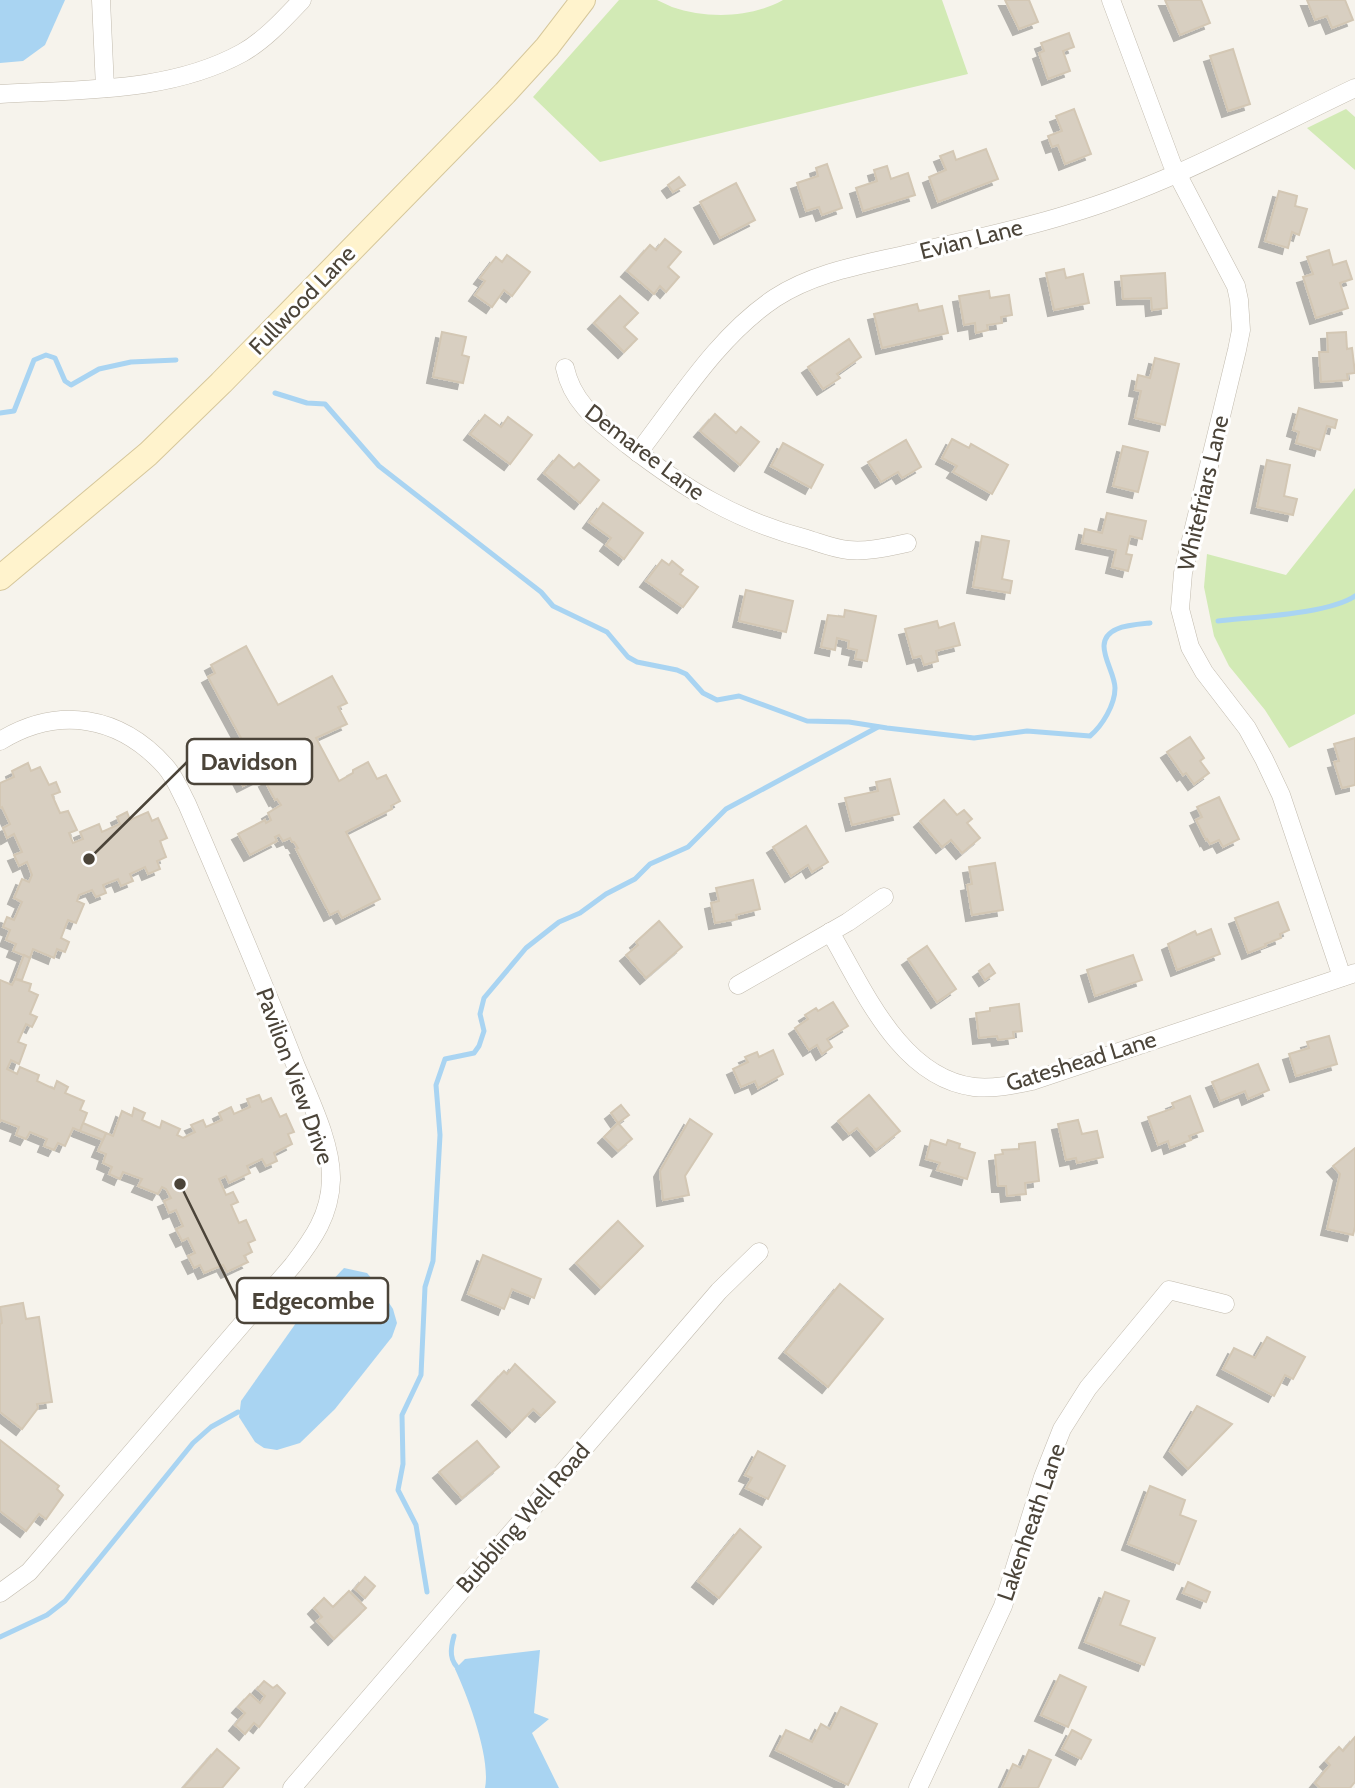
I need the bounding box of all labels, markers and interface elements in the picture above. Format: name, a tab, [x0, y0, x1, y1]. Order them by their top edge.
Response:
street label: Evian Lane	[917, 213, 1025, 265]
street label: Fullwood Lane	[243, 239, 361, 360]
street label: Demaree Lane	[580, 398, 710, 506]
street label: Whitefriars Lane	[1172, 412, 1235, 573]
callout: Davidson	[187, 739, 312, 784]
text: Davidson	[200, 747, 298, 776]
street label: Pavilion View Drive	[250, 984, 340, 1168]
street label: Gateshead Lane	[1002, 1025, 1160, 1097]
callout: Edgecombe	[237, 1278, 388, 1323]
text: Edgecombe	[252, 1286, 374, 1315]
street label: Bubbling Well Road	[450, 1437, 596, 1599]
street label: Lakenheath Lane	[991, 1439, 1071, 1604]

